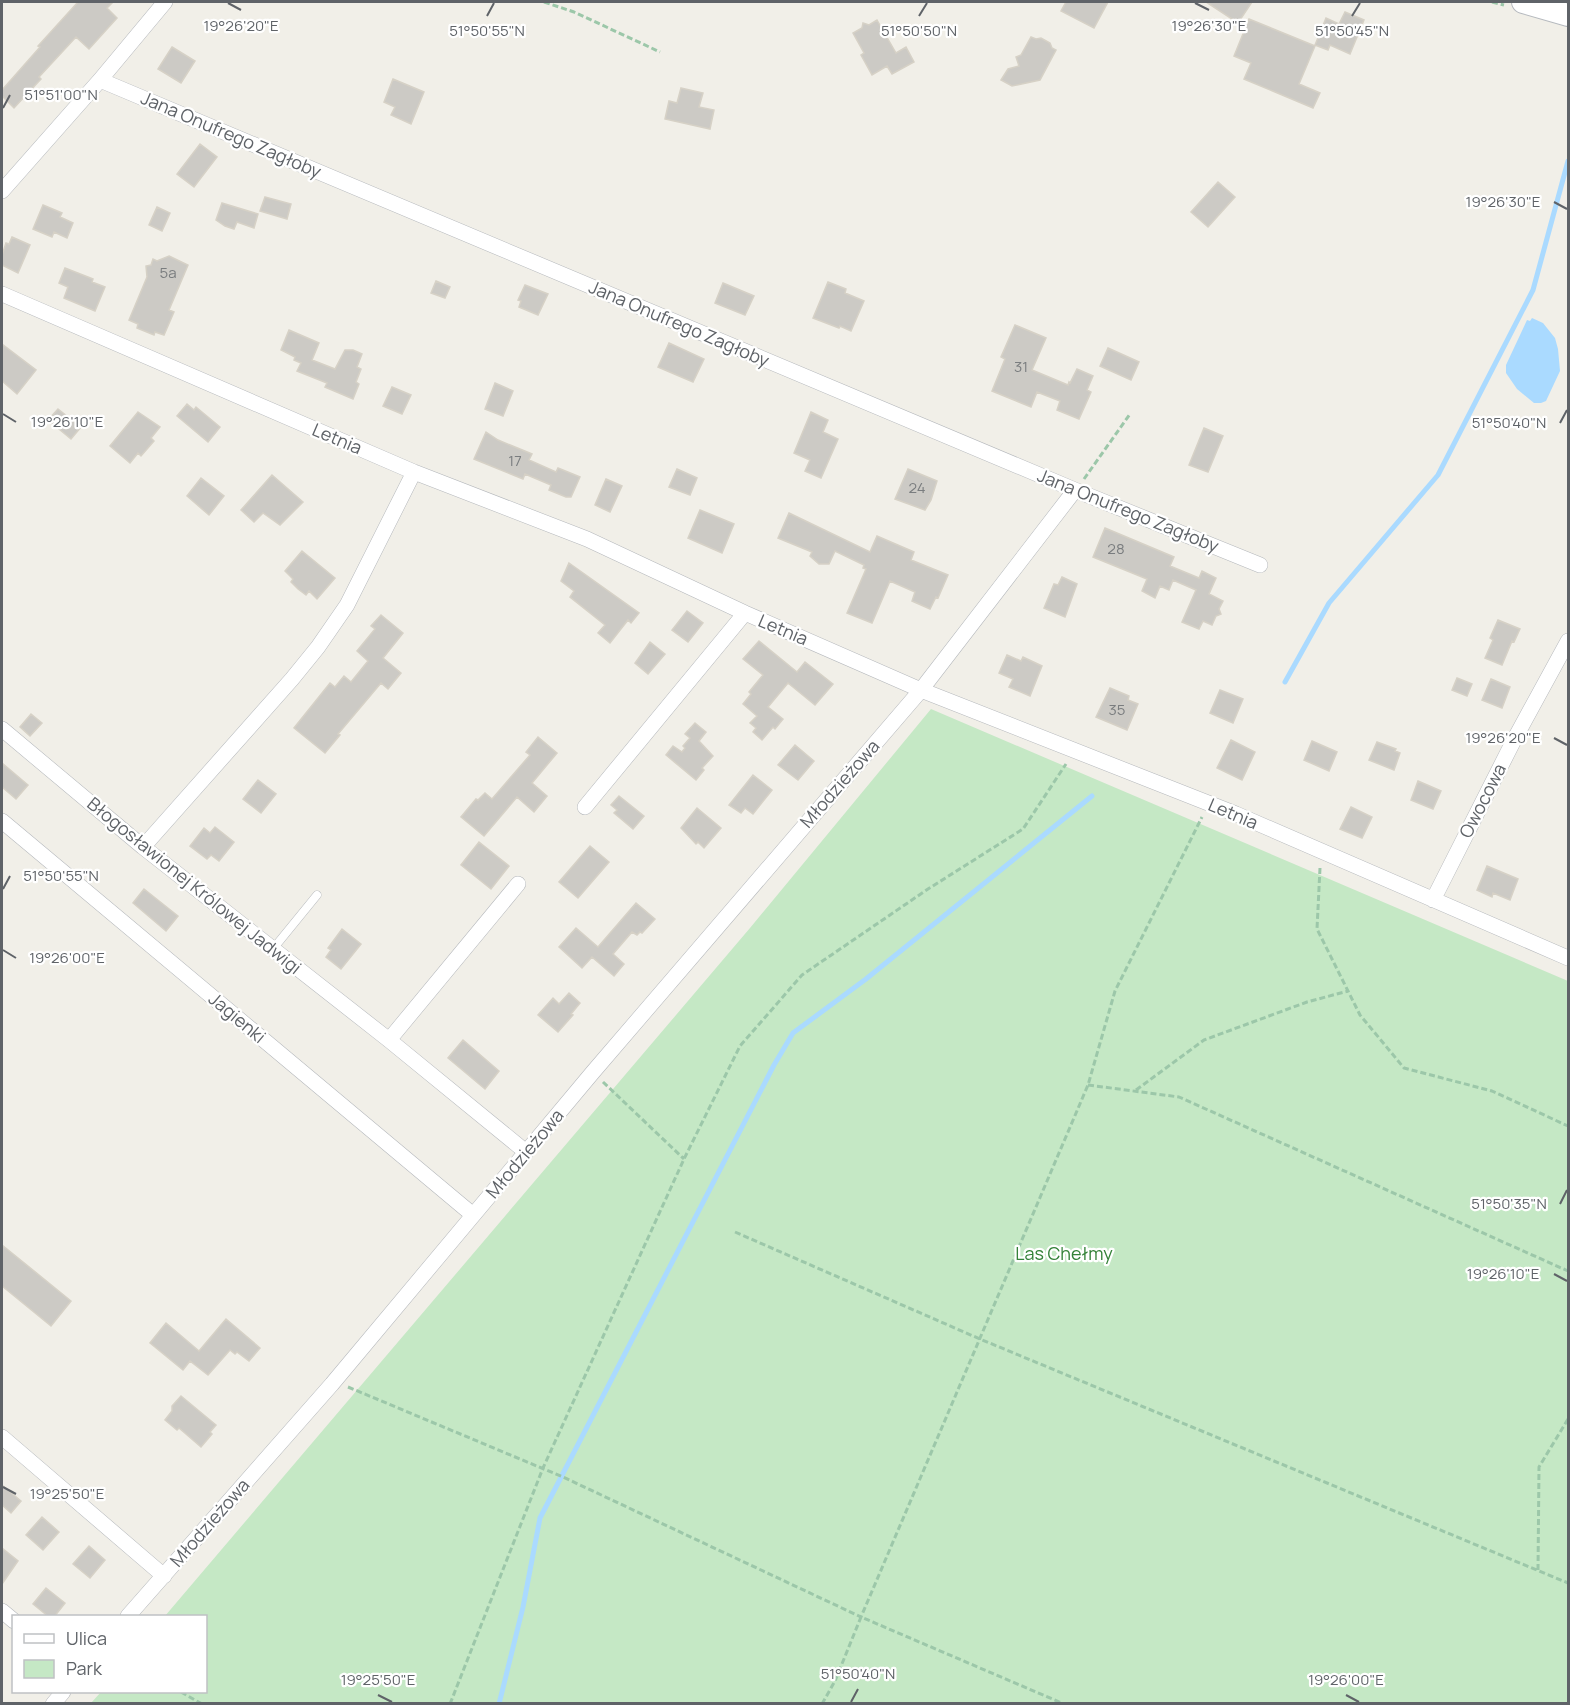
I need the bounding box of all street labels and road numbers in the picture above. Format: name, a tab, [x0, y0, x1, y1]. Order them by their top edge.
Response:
street label: Jana Onufrego Zagłoby	[138, 85, 326, 183]
street label: Jana Onufrego Zagłoby	[586, 274, 774, 372]
street label: Letnia	[309, 417, 366, 459]
street label: Jana Onufrego Zagłoby	[1034, 463, 1223, 558]
street label: Letnia	[755, 608, 812, 650]
street label: Młodzieżowa	[794, 734, 884, 833]
street label: Owocowa	[1453, 759, 1511, 842]
street label: Błogosławionej Królowej Jadwigi	[83, 791, 307, 979]
street label: Letnia	[1205, 792, 1262, 834]
street label: Jagienki	[204, 986, 271, 1048]
street label: Młodzieżowa	[480, 1104, 569, 1203]
street label: Młodzieżowa	[164, 1473, 254, 1572]

